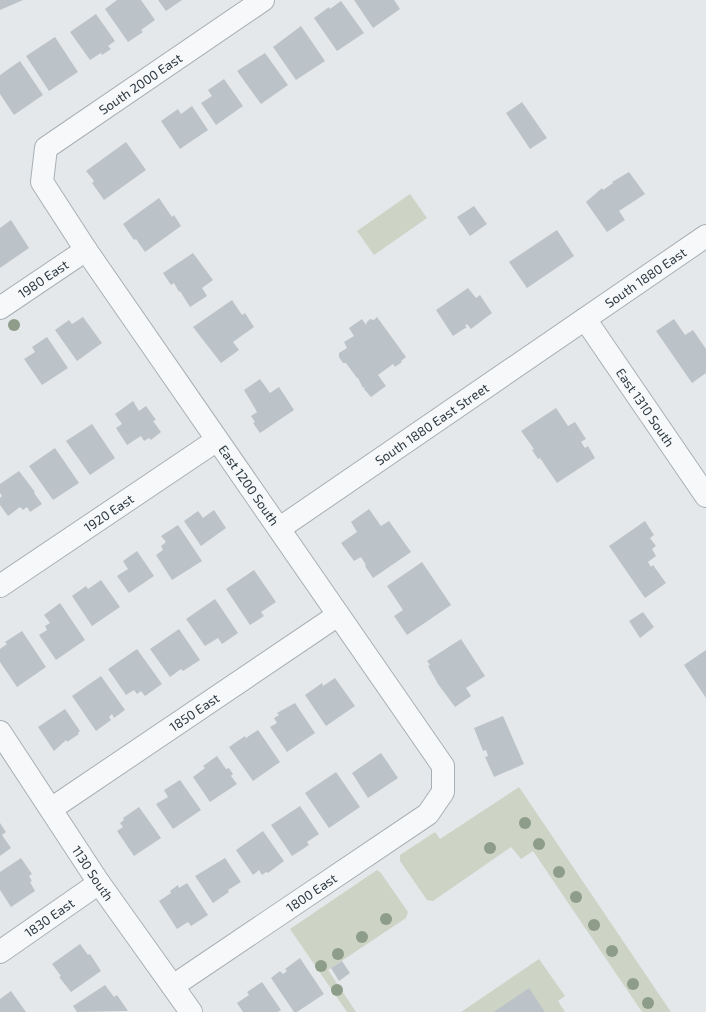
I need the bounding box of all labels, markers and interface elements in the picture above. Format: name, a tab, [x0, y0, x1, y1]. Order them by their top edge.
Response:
street label: South 2000 East	[96, 50, 185, 118]
street label: South 1880 East	[602, 244, 689, 311]
street label: 1980 East	[15, 256, 71, 302]
street label: East 1310 South	[613, 365, 678, 450]
street label: South 1880 East Street	[372, 379, 492, 469]
street label: East 1200 South	[215, 442, 283, 528]
street label: 1920 East	[81, 490, 137, 535]
street label: 1850 East	[166, 690, 222, 735]
street label: 1130 South	[69, 843, 117, 904]
street label: 1800 East	[283, 870, 340, 915]
street label: 1830 East	[21, 895, 77, 941]

